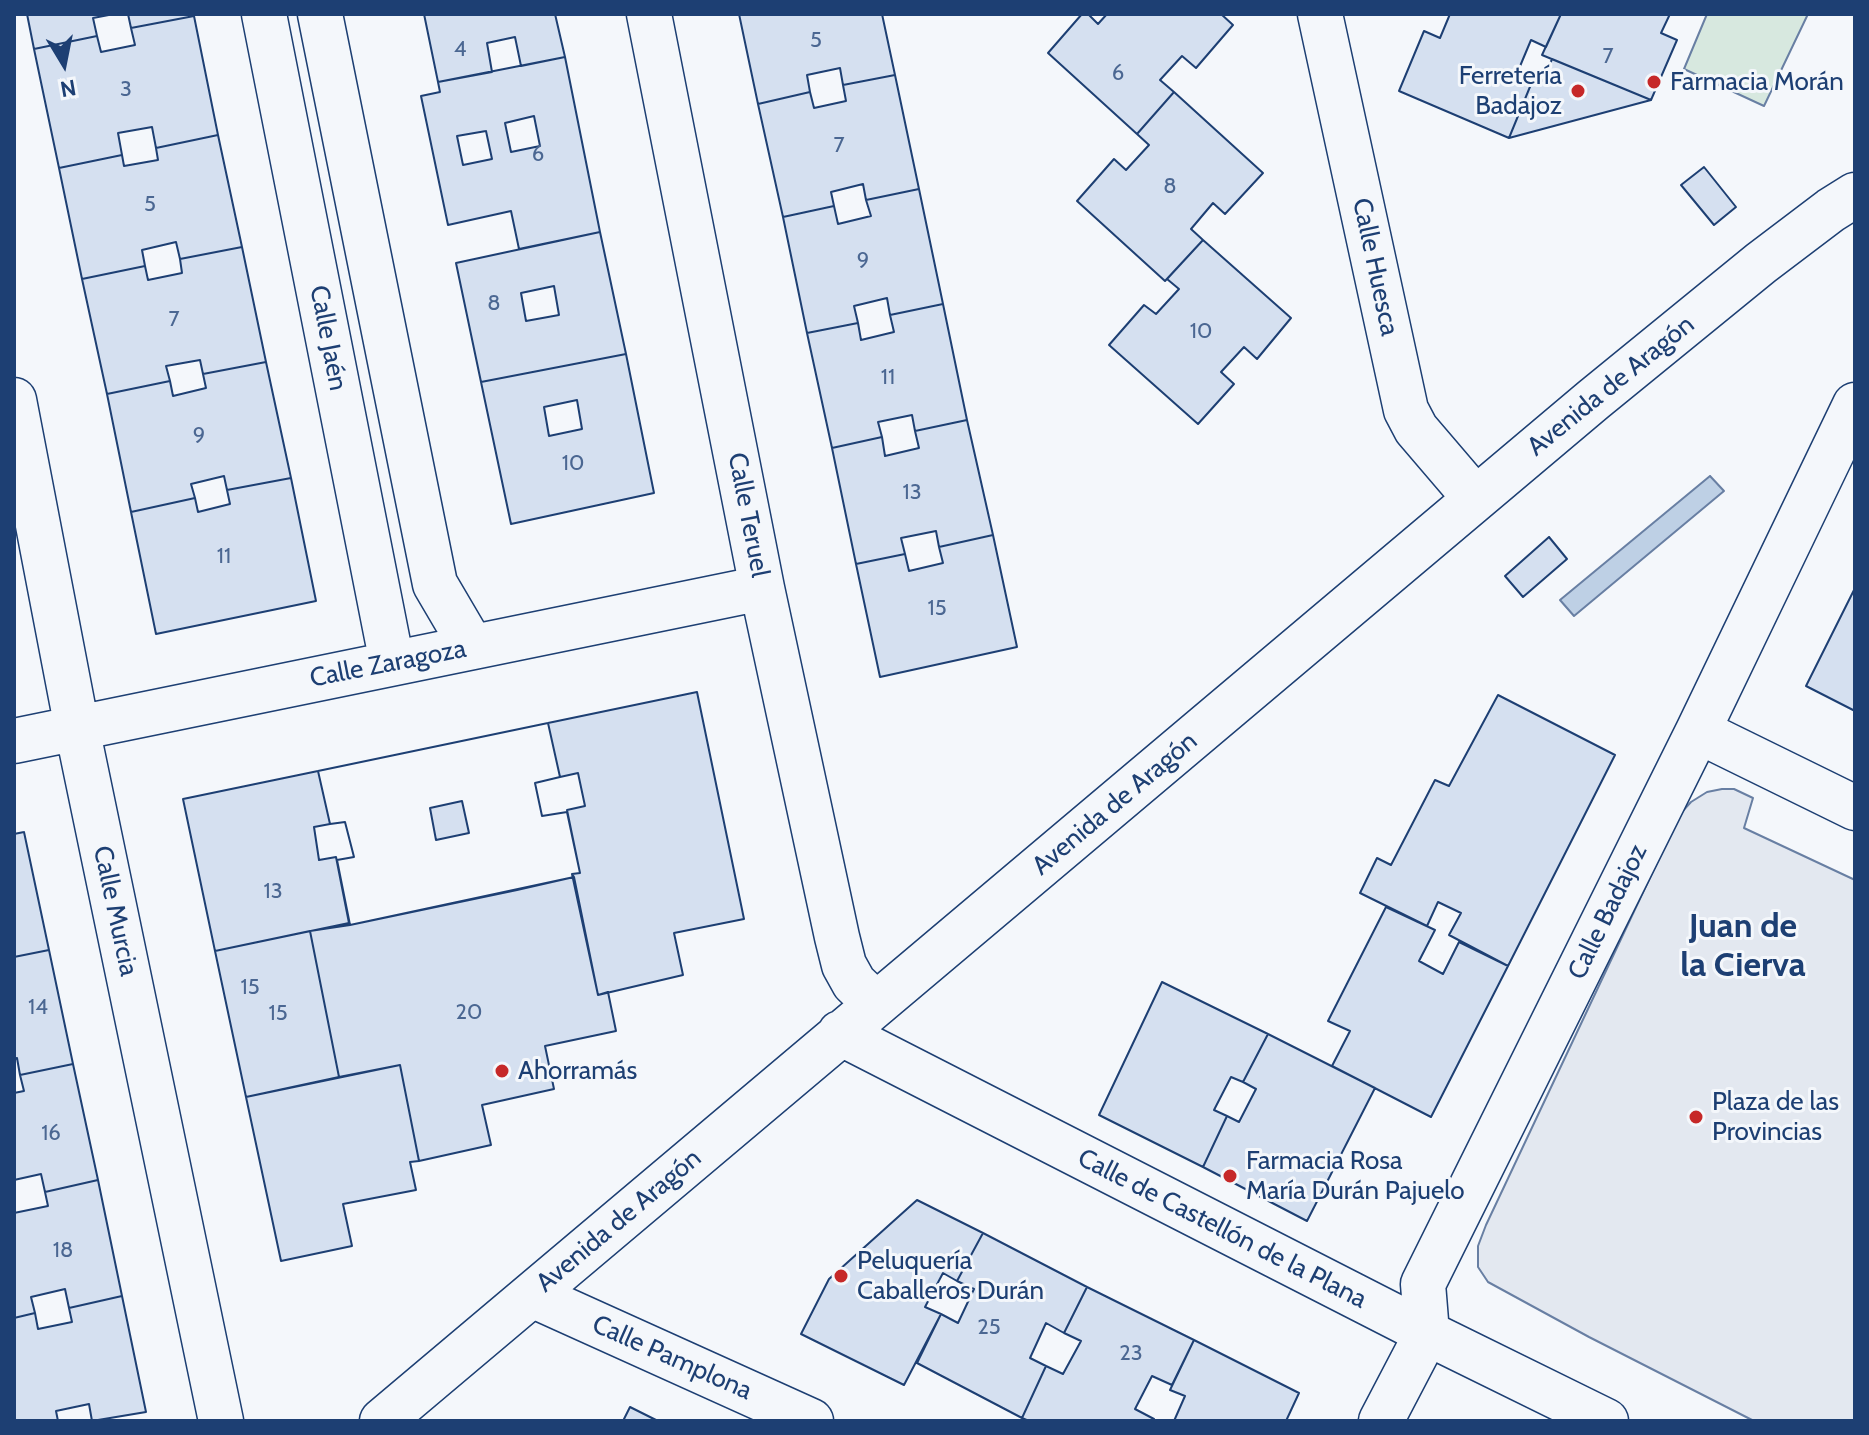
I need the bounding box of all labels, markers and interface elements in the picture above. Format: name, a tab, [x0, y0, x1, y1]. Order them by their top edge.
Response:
north arrow	[24, 24, 104, 104]
house number: 5	[810, 28, 822, 54]
house number: 4	[454, 37, 466, 63]
house number: 7	[1602, 44, 1614, 70]
place label: Ferretería Badajoz	[1459, 60, 1562, 122]
house number: 6	[1112, 61, 1124, 87]
place label: Farmacia Morán	[1670, 66, 1844, 98]
text: N	[58, 73, 78, 103]
marker: Farmacia Morán	[1645, 73, 1663, 91]
house number: 3	[120, 77, 132, 103]
marker: Ferretería Badajoz	[1569, 82, 1587, 100]
house number: 7	[833, 133, 845, 159]
house number: 6	[532, 142, 544, 168]
house number: 8	[1163, 174, 1177, 200]
house number: 5	[144, 192, 156, 218]
street label: Calle Huesca	[1345, 195, 1405, 339]
house number: 9	[857, 248, 869, 274]
street label: Calle Jaén	[303, 283, 353, 393]
house number: 8	[487, 291, 501, 317]
house number: 7	[168, 307, 180, 333]
street label: Avenida de Aragón	[1521, 309, 1701, 463]
house number: 10	[1190, 319, 1212, 345]
house number: 11	[881, 365, 895, 391]
house number: 9	[193, 423, 205, 449]
street label: Calle Teruel	[721, 450, 775, 580]
house number: 10	[562, 451, 584, 477]
house number: 13	[902, 480, 922, 506]
house number: 11	[217, 544, 231, 570]
house number: 15	[927, 596, 947, 622]
street label: Calle Zaragoza	[307, 634, 469, 694]
street label: Avenida de Aragón	[1026, 726, 1204, 882]
street label: Calle Badajoz	[1562, 839, 1654, 985]
street label: Calle Murcia	[86, 843, 144, 979]
house number: 13	[263, 879, 283, 905]
district label: Juan de la Cierva	[1680, 907, 1806, 986]
house number: 15	[240, 975, 260, 1001]
house number: 14	[28, 995, 48, 1021]
house number: 20	[456, 1000, 482, 1026]
house number: 15	[268, 1001, 288, 1027]
place label: Ahorramás	[518, 1055, 637, 1087]
marker: Ahorramás	[493, 1062, 511, 1080]
place label: Plaza de las Provincias	[1712, 1086, 1839, 1148]
marker: Plaza de las Provincias	[1687, 1108, 1705, 1126]
house number: 16	[41, 1121, 61, 1147]
street label: Calle de Castellón de la Plana	[1072, 1142, 1372, 1316]
street label: Avenida de Aragón	[530, 1143, 708, 1299]
place label: Farmacia Rosa María Durán Pajuelo	[1246, 1145, 1465, 1206]
marker: Farmacia Rosa María Durán Pajuelo	[1221, 1167, 1239, 1185]
house number: 18	[53, 1238, 73, 1264]
place label: Peluquería Caballeros Durán	[857, 1245, 1044, 1306]
marker: Peluquería Caballeros Durán	[832, 1267, 850, 1285]
street label: Calle Pamplona	[587, 1309, 757, 1407]
house number: 25	[977, 1315, 1001, 1341]
house number: 23	[1119, 1341, 1143, 1367]

